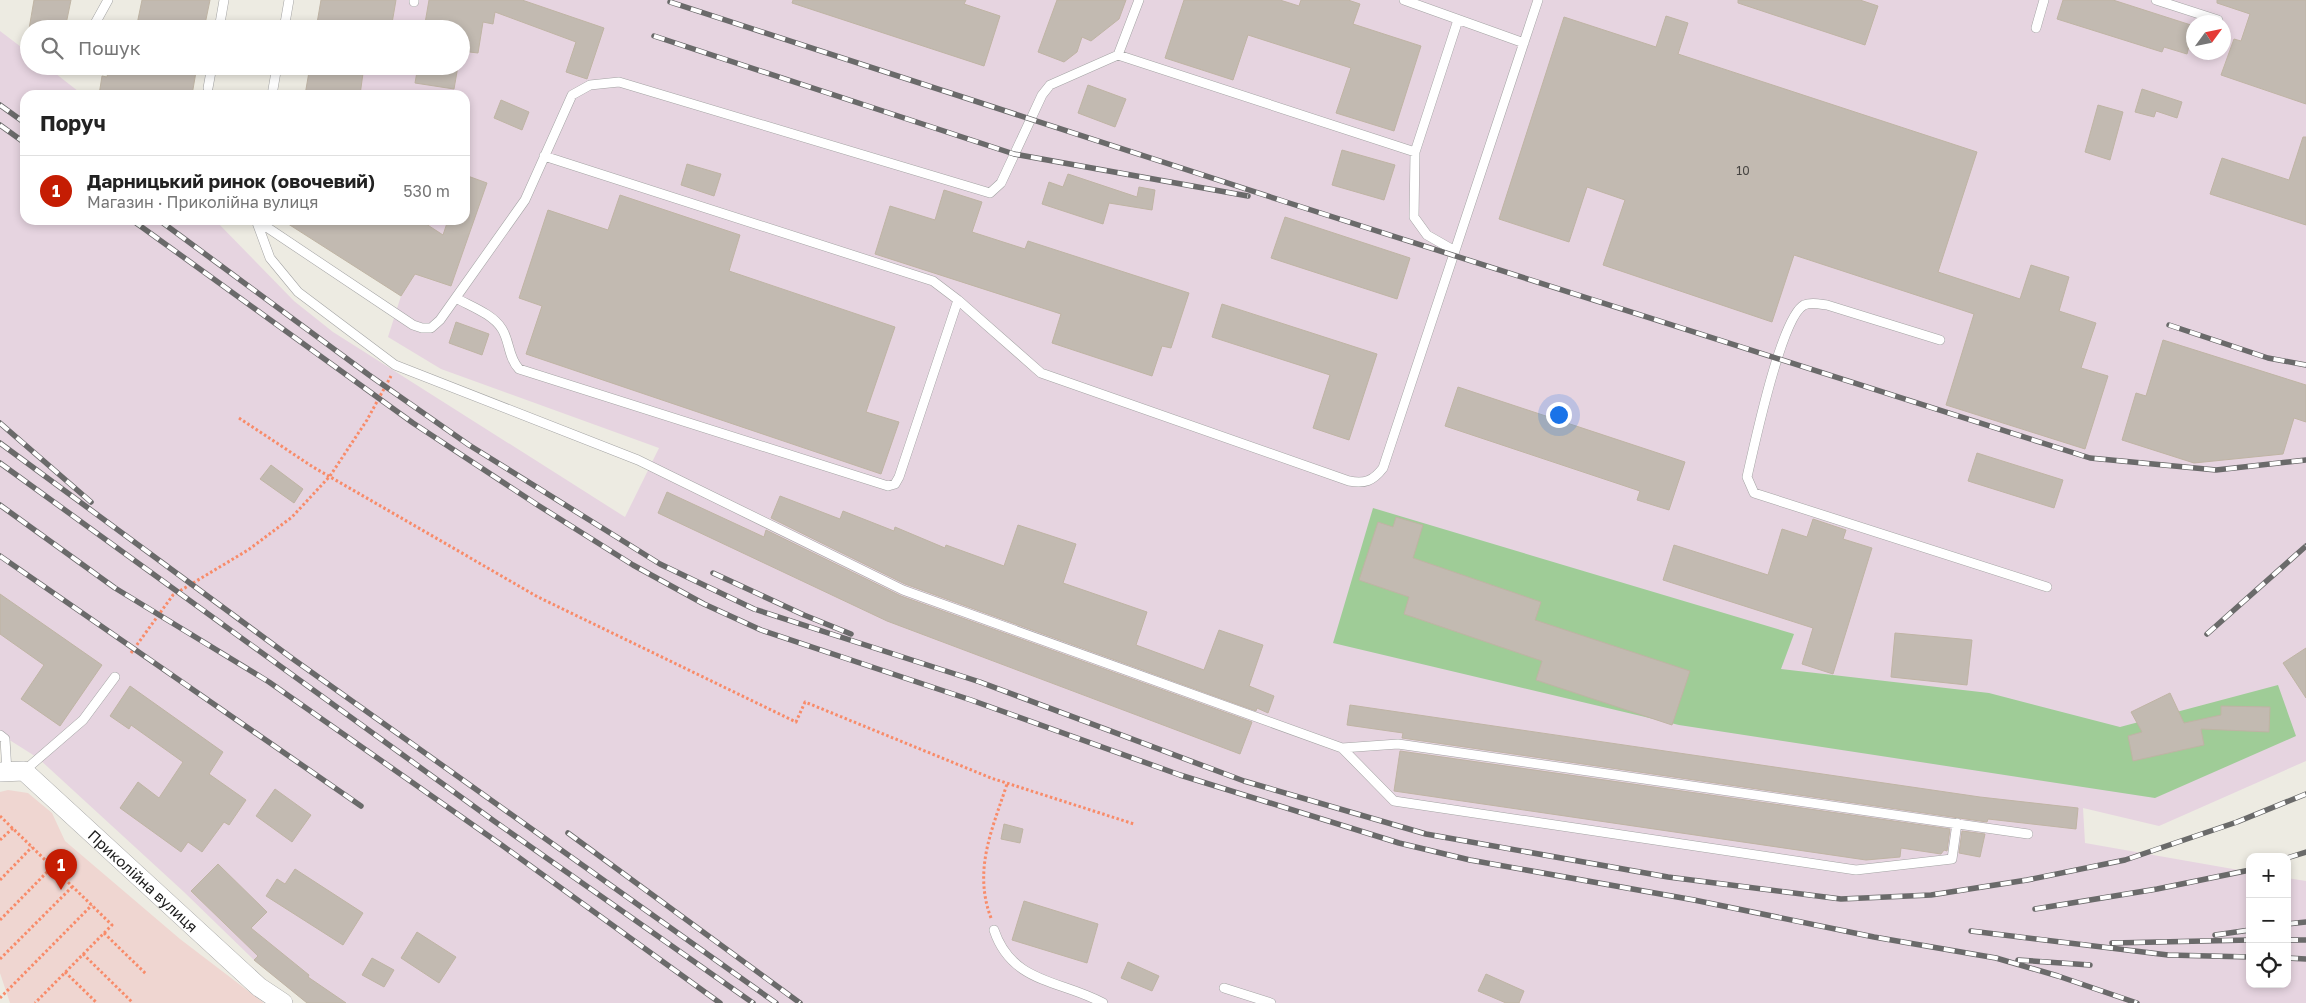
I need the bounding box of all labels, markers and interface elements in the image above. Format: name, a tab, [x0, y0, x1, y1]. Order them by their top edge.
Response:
north arrow	[2186, 15, 2231, 60]
search box	[20, 20, 470, 75]
icon: search	[38, 34, 66, 62]
text: Пошук	[78, 36, 141, 59]
text: Поруч	[40, 110, 106, 136]
house number: 10	[1736, 163, 1750, 178]
text: Дарницький ринок (овочевий)	[87, 169, 375, 192]
text: 1	[52, 181, 60, 201]
text: 530 m	[403, 181, 450, 201]
text: Магазин · Приколійна вулиця	[87, 192, 318, 212]
your location	[1546, 402, 1572, 428]
street label: Приколійна вулиця	[85, 826, 202, 935]
pin: 1	[45, 849, 77, 890]
map controls	[2246, 853, 2291, 988]
button: +	[2246, 853, 2291, 898]
button: −	[2246, 898, 2291, 943]
button: locate	[2246, 943, 2291, 988]

